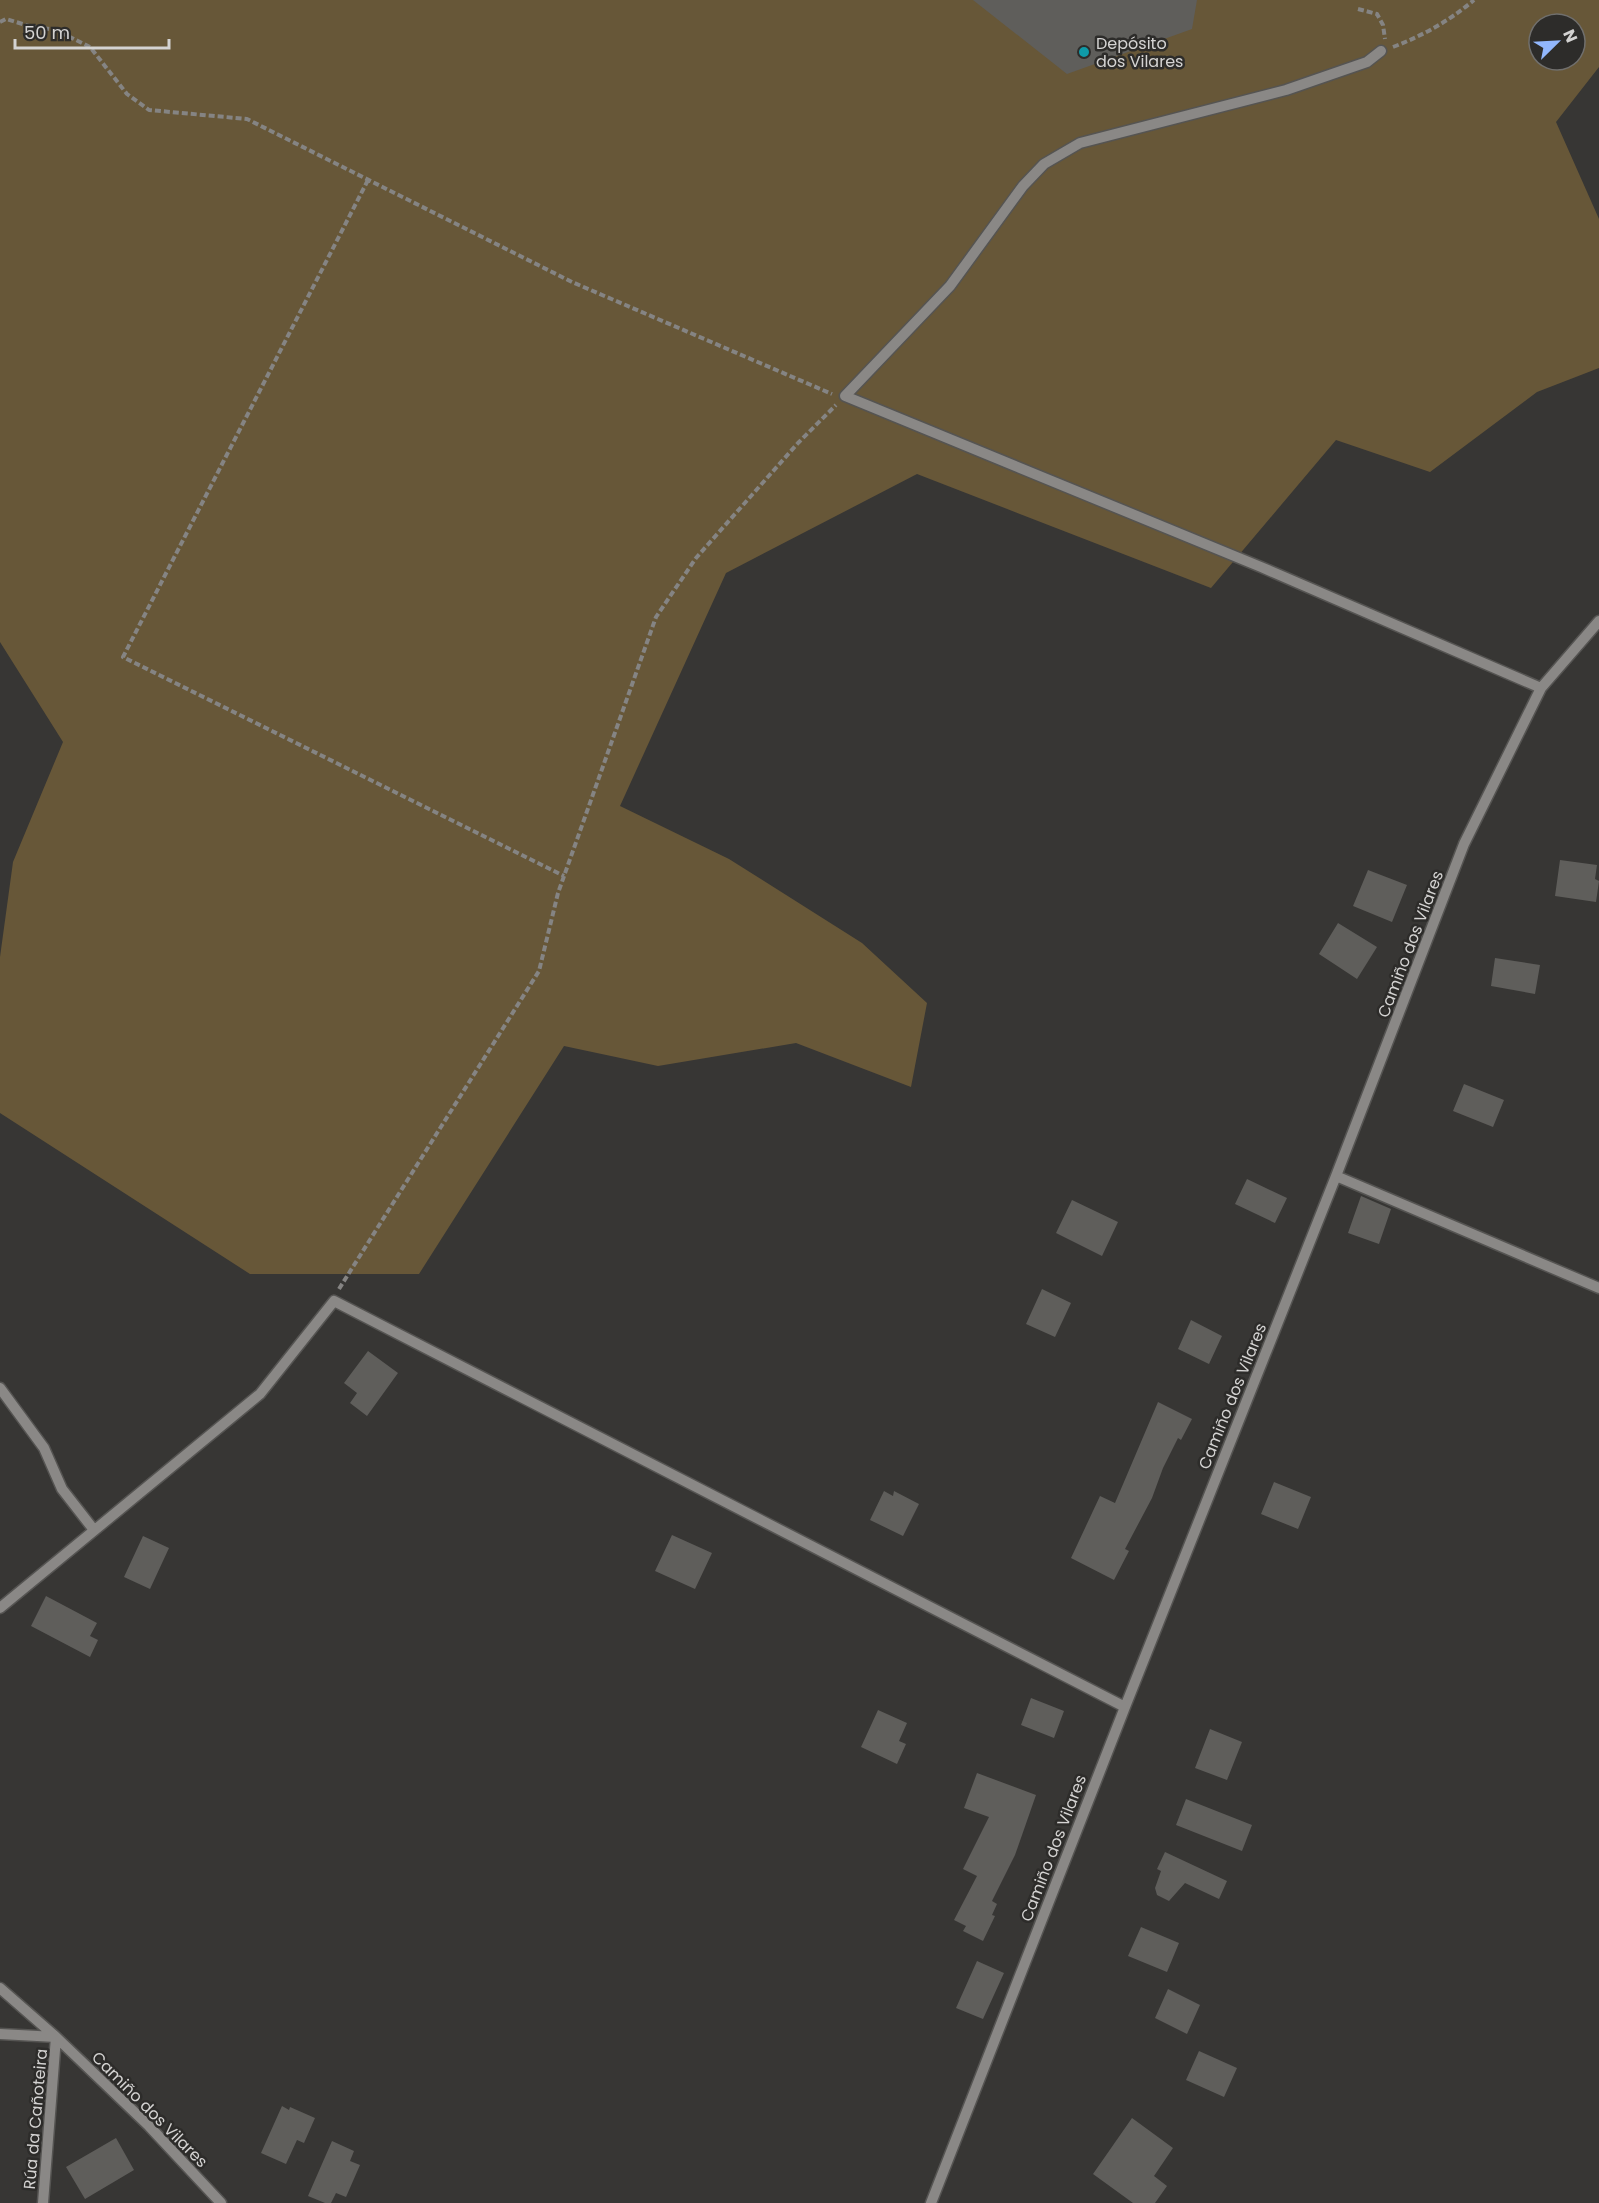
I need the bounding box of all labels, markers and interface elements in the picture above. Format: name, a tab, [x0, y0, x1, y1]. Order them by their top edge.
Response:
scale bar	[15, 12, 170, 50]
north arrow	[1527, 12, 1587, 72]
text: 50 m	[24, 20, 70, 45]
text: N	[1557, 26, 1583, 46]
place label: Depósito dos Vilares	[1096, 32, 1183, 73]
marker: Depósito dos Vilares	[1077, 45, 1091, 59]
street label: Camiño dos Vilares	[1372, 867, 1449, 1021]
street label: Camiño dos Vilares	[1193, 1320, 1272, 1473]
street label: Camiño dos Vilares	[1015, 1771, 1092, 1925]
street label: Camiño dos Vilares	[86, 2046, 213, 2173]
street label: Rúa da Cañoteira	[18, 2048, 53, 2190]

